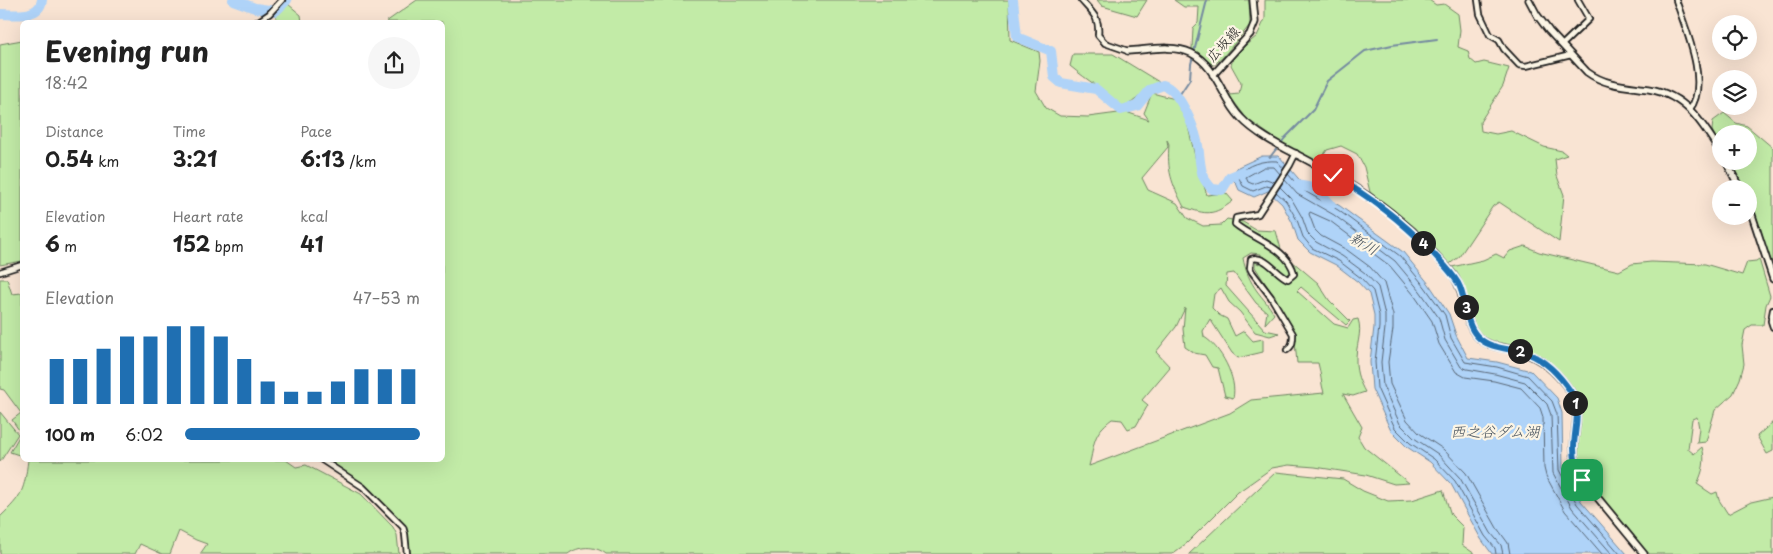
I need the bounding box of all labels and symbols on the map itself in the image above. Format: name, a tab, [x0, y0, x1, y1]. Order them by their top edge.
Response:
street label: 広坂線	[1201, 21, 1244, 66]
pin	[1312, 154, 1354, 196]
water label: 新川	[1346, 225, 1383, 260]
pin: 4	[1410, 230, 1436, 256]
pin: 3	[1454, 294, 1478, 320]
pin: 2	[1508, 338, 1532, 364]
pin: 1	[1562, 390, 1588, 416]
water label: 西之谷ダム湖	[1451, 419, 1541, 442]
pin	[1561, 459, 1603, 501]

